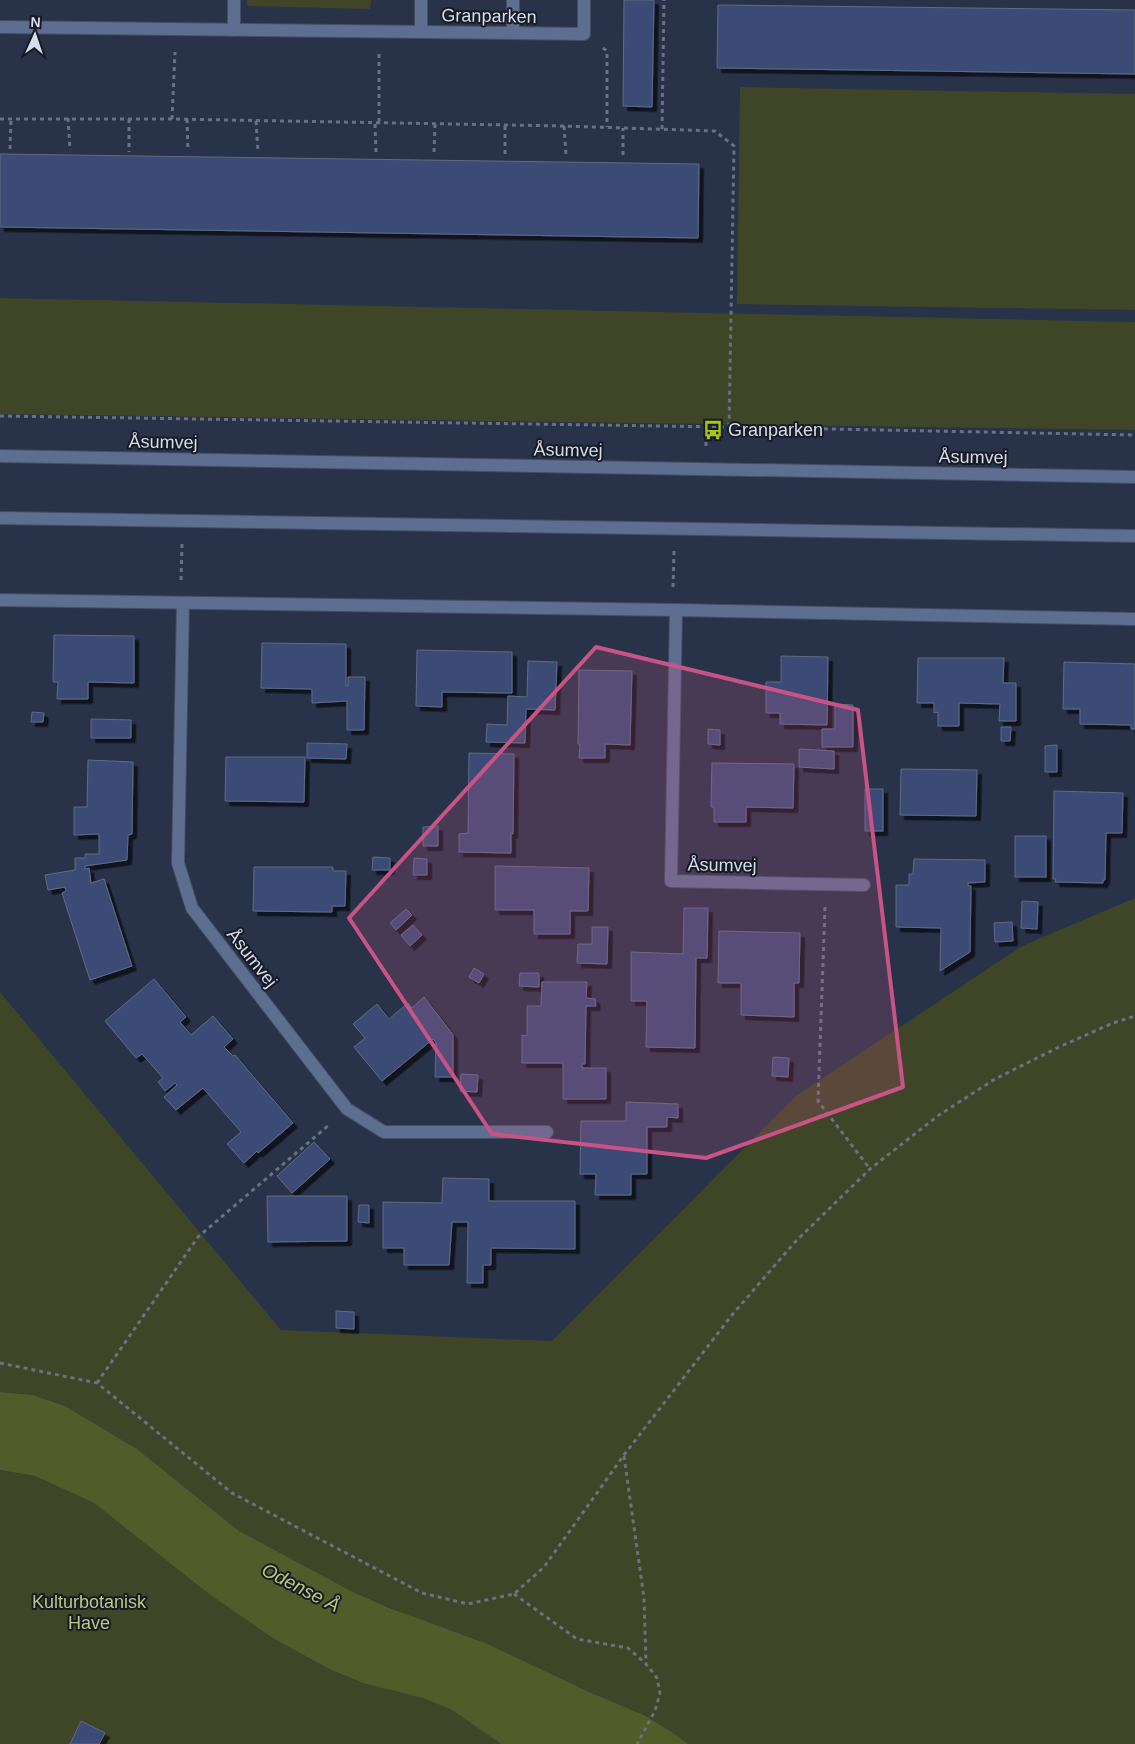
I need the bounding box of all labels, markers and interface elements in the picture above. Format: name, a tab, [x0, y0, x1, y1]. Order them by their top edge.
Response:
street label: Granparken	[441, 5, 537, 27]
north arrow	[10, 10, 60, 60]
text: N	[30, 14, 41, 30]
bus stop icon: Granparken	[702, 419, 724, 441]
place label: Granparken	[728, 420, 823, 440]
street label: Åsumvej	[128, 431, 198, 453]
street label: Åsumvej	[533, 439, 603, 461]
street label: Åsumvej	[938, 446, 1008, 468]
street label: Åsumvej	[687, 854, 757, 876]
street label: Åsumvej	[223, 925, 281, 991]
water label: Odense Å	[258, 1559, 343, 1616]
park label: Kulturbotanisk Have	[32, 1592, 147, 1633]

